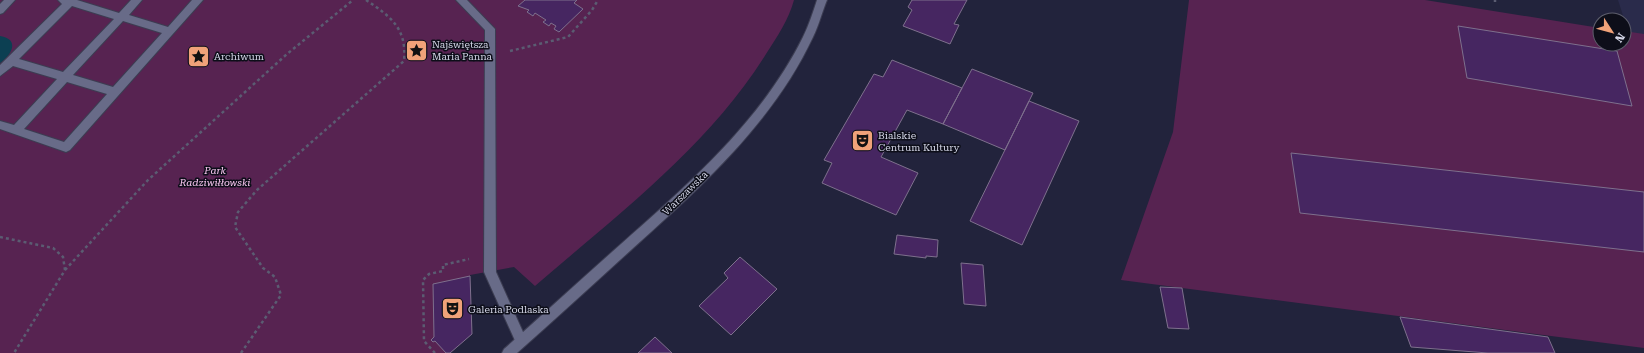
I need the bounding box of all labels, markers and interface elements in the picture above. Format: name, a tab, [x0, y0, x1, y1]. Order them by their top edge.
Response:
north arrow	[1592, 12, 1632, 52]
text: N	[1612, 30, 1627, 45]
place icon: Najświętsza Maria Panna	[404, 37, 430, 63]
place label: Najświętsza Maria Panna	[432, 39, 493, 62]
place icon: Archiwum	[185, 43, 211, 69]
place label: Archiwum	[214, 51, 264, 62]
theatre icon: Bialskie Centrum Kultury	[850, 128, 876, 154]
place label: Bialskie Centrum Kultury	[878, 130, 959, 153]
park label: Park Radziwiłłowski	[179, 165, 250, 188]
street label: Warszawska	[660, 168, 710, 217]
theatre icon: Galeria Podlaska	[439, 296, 465, 322]
place label: Galeria Podlaska	[468, 304, 549, 315]

